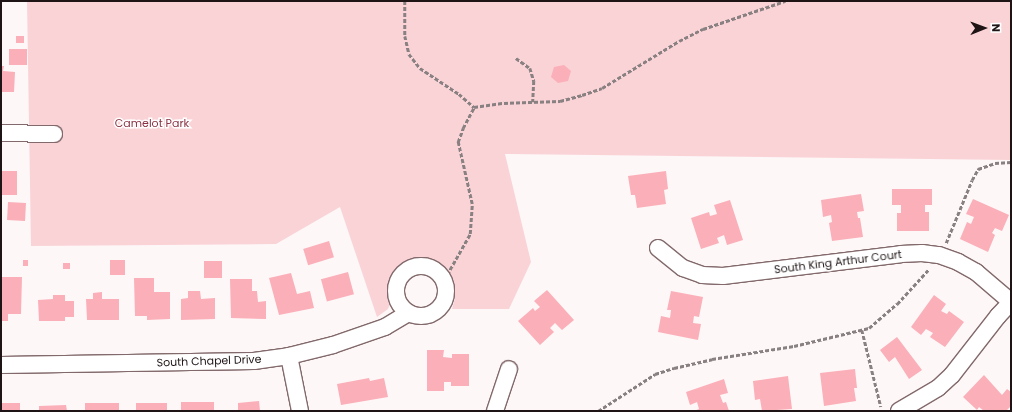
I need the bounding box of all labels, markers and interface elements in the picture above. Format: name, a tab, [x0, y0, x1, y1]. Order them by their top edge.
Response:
north arrow	[964, 8, 1004, 48]
text: N	[988, 24, 1004, 32]
park label: Camelot Park	[115, 116, 189, 130]
street label: South King Arthur Court	[773, 248, 903, 276]
street label: South Chapel Drive	[156, 353, 262, 369]

